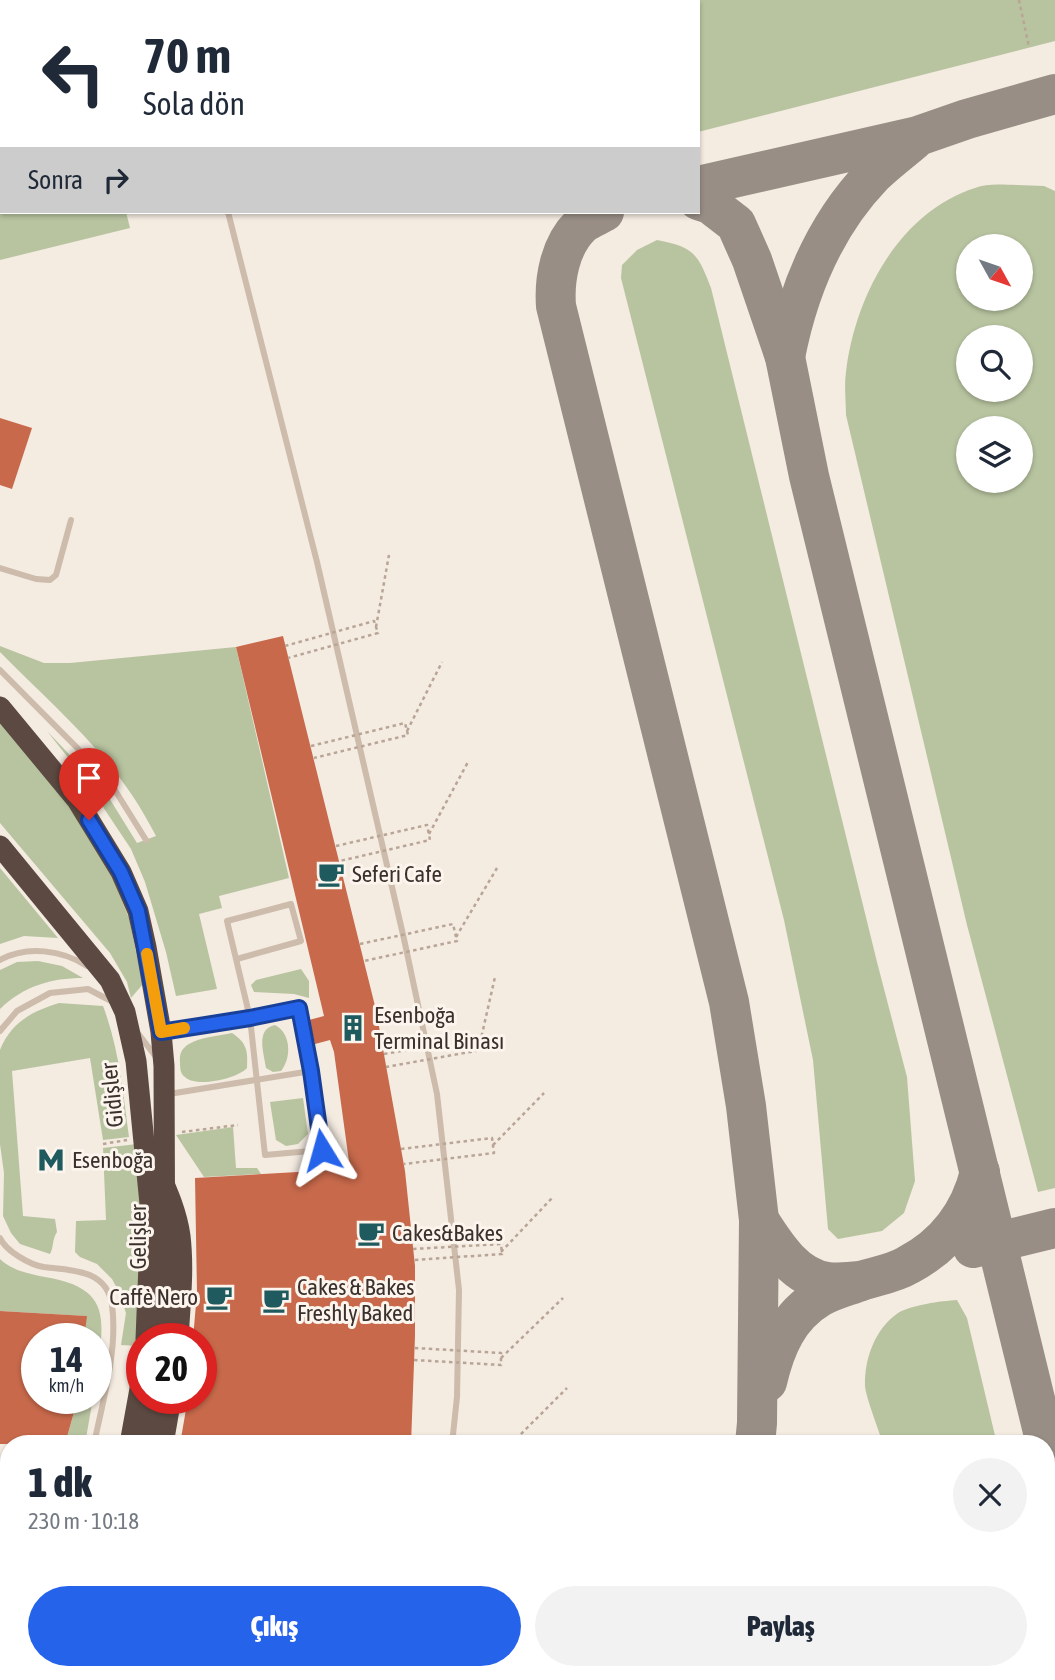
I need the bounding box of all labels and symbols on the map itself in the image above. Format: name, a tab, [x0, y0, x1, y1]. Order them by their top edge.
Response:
north arrow	[956, 234, 1032, 312]
pin	[59, 748, 119, 820]
cafe icon: Seferi Cafe	[316, 859, 346, 889]
place label: Seferi Cafe	[352, 861, 442, 887]
place label: Esenboğa Terminal Binası	[374, 1002, 504, 1054]
building icon: Esenboğa Terminal Binası	[338, 1013, 368, 1043]
street label: Gidişler	[96, 1060, 128, 1129]
position arrow	[285, 1113, 359, 1187]
metro station icon: Esenboğa	[36, 1145, 66, 1175]
place label: Esenboğa	[72, 1147, 153, 1173]
street label: Gelişler	[125, 1203, 151, 1270]
cafe icon: Cakes&Bakes	[356, 1218, 386, 1248]
place label: Cakes&Bakes	[392, 1220, 503, 1246]
place label: Cakes & Bakes Freshly Baked	[297, 1274, 414, 1326]
cafe icon: Caffè Nero	[204, 1282, 234, 1312]
place label: Caffè Nero	[109, 1284, 198, 1310]
cafe icon: Cakes & Bakes Freshly Baked	[261, 1285, 291, 1315]
speed limit sign: 20	[126, 1323, 217, 1414]

